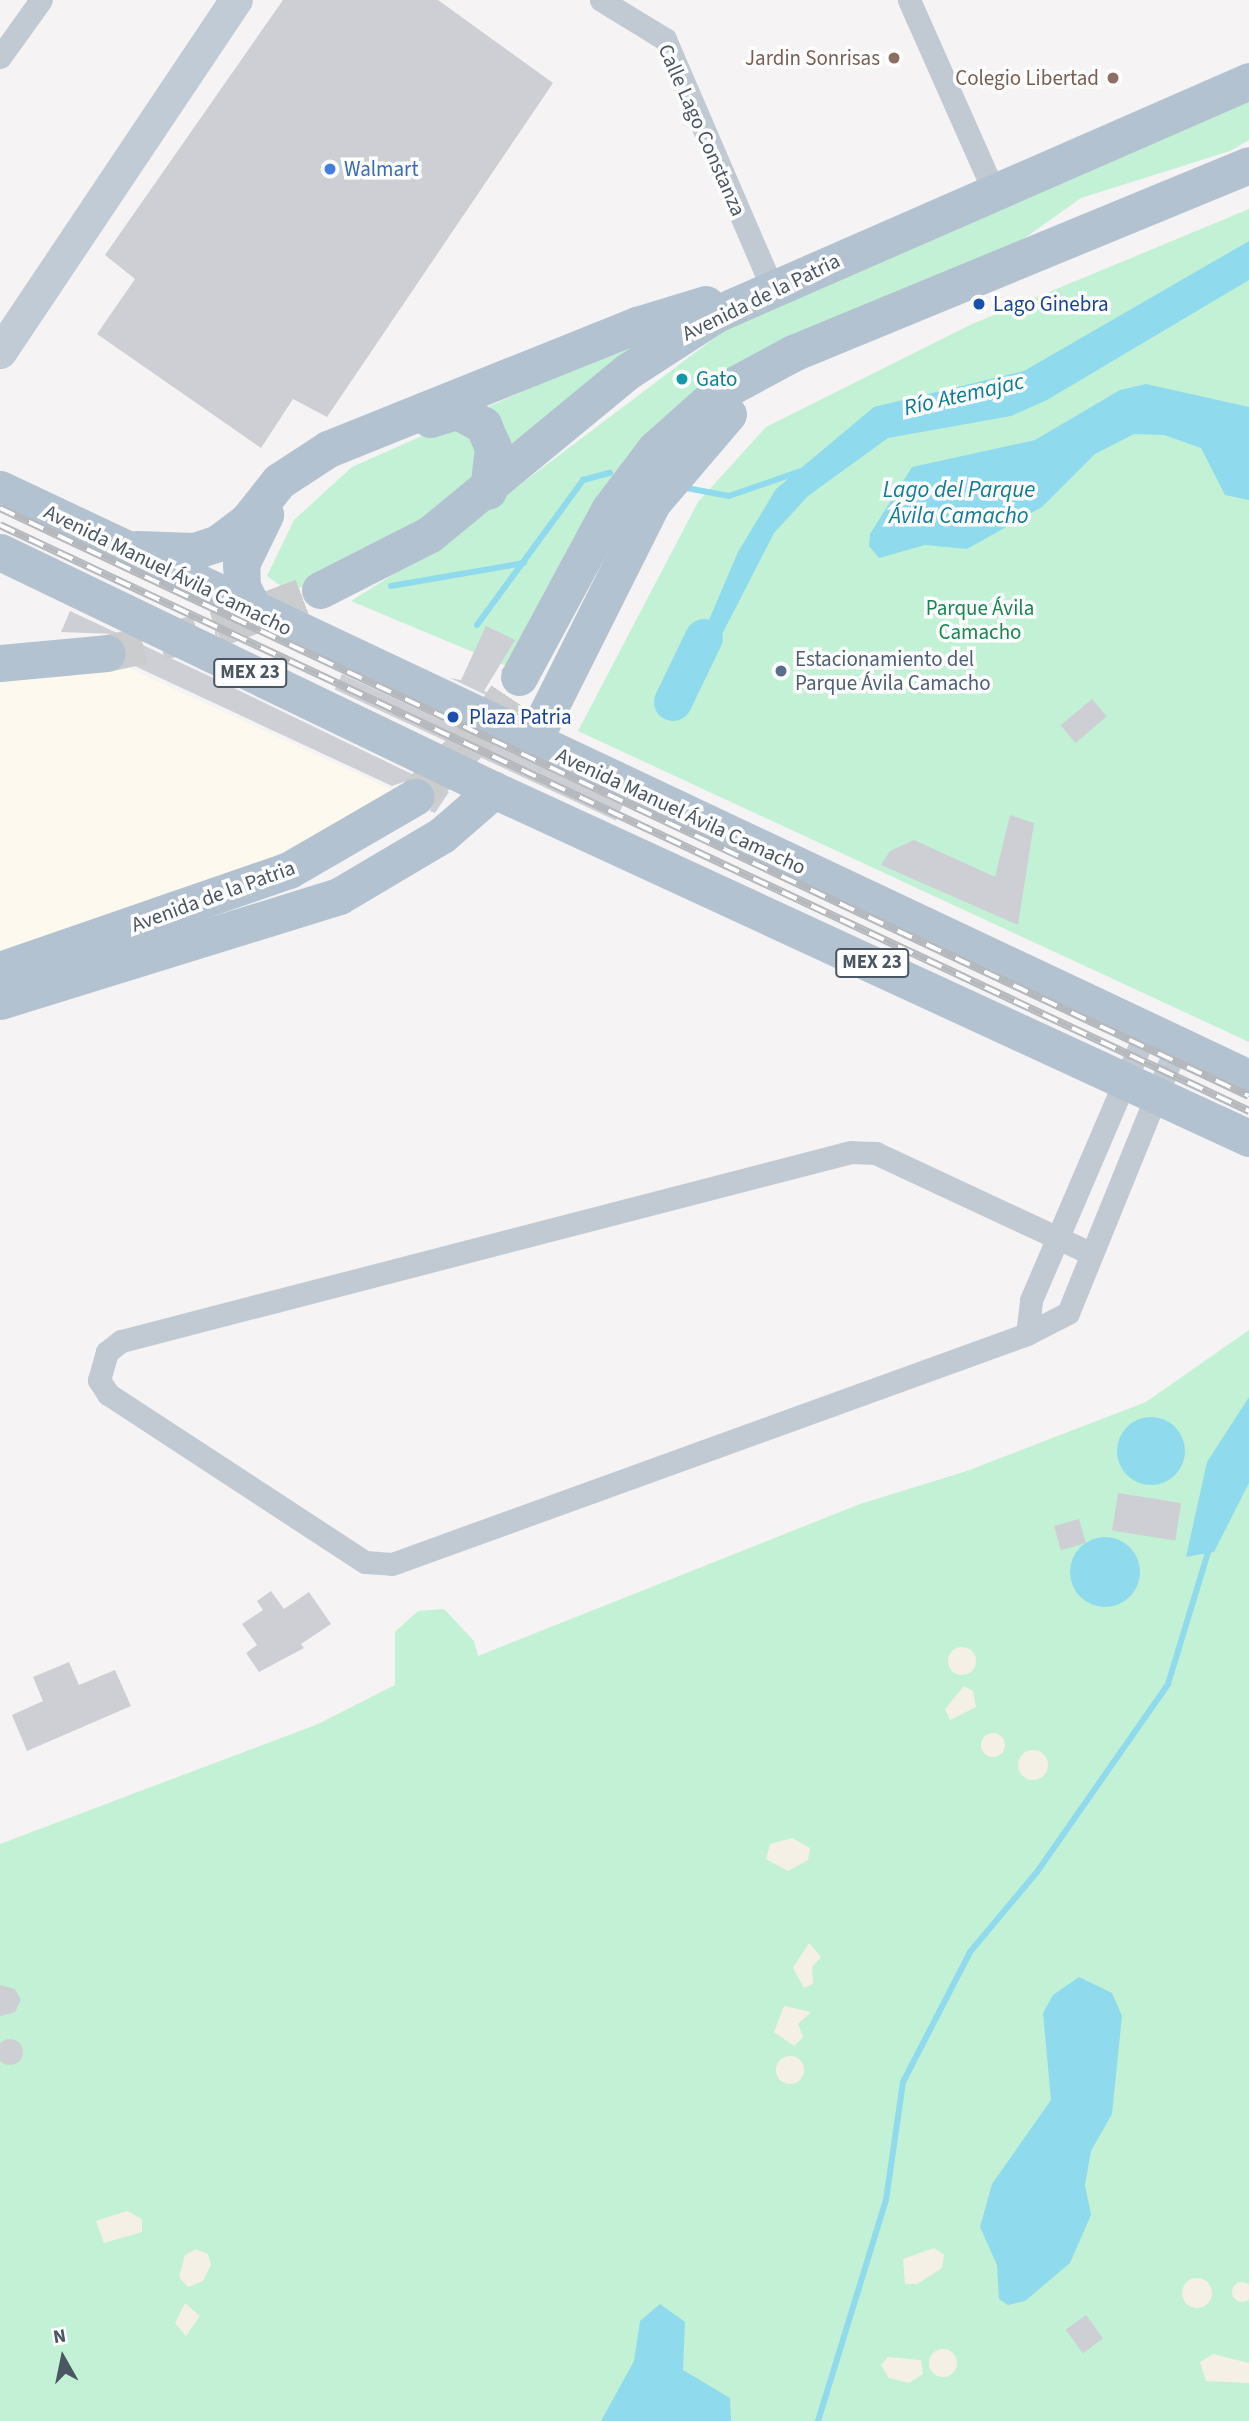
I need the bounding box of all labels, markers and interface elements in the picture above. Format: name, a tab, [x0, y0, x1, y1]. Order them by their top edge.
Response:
street label: Calle Lago Constanza	[653, 40, 751, 220]
place label: Jardin Sonrisas	[745, 45, 880, 71]
marker: Jardin Sonrisas	[886, 50, 902, 66]
place label: Colegio Libertad	[955, 65, 1099, 91]
marker: Colegio Libertad	[1105, 70, 1121, 86]
place label: Walmart	[344, 156, 418, 182]
marker: Walmart	[322, 161, 338, 177]
street label: Avenida de la Patria	[678, 248, 844, 346]
place label: Lago Ginebra	[993, 291, 1109, 317]
marker: Lago Ginebra	[971, 296, 987, 312]
place label: Gato	[696, 366, 737, 392]
water label: Río Atemajac	[901, 368, 1027, 422]
marker: Gato	[674, 371, 690, 387]
water label: Lago del Parque Ávila Camacho	[883, 476, 1035, 530]
street label: Avenida Manuel Ávila Camacho	[40, 499, 296, 641]
park label: Parque Ávila Camacho	[926, 595, 1034, 645]
place label: Estacionamiento del Parque Ávila Camacho	[795, 646, 991, 696]
road number: MEX 23	[212, 658, 288, 688]
marker: Estacionamiento del Parque Ávila Camacho	[773, 663, 789, 679]
place label: Plaza Patria	[469, 704, 571, 730]
marker: Plaza Patria	[443, 707, 463, 727]
street label: Avenida Manuel Ávila Camacho	[552, 742, 810, 880]
street label: Avenida de la Patria	[128, 855, 298, 937]
road number: MEX 23	[834, 948, 910, 979]
text: N	[51, 2322, 68, 2351]
north arrow	[28, 2323, 98, 2393]

